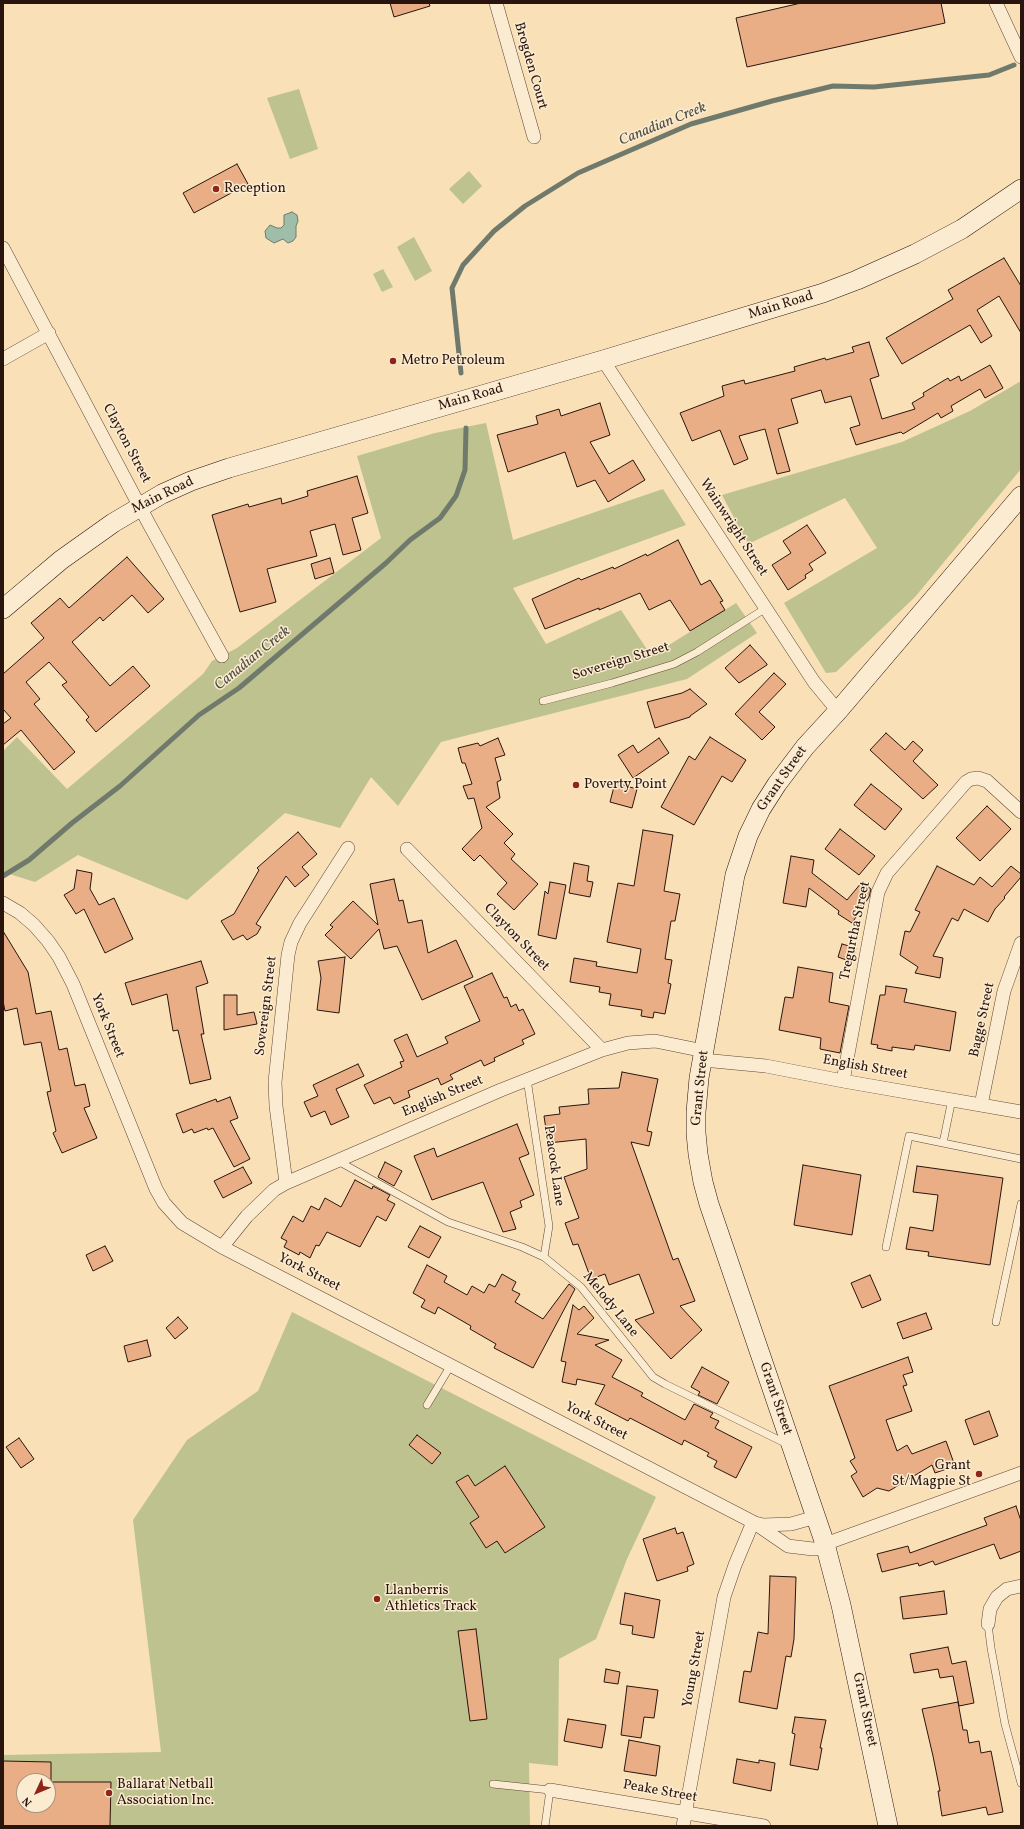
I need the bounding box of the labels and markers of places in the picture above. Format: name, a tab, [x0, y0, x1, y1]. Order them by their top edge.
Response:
place label: Reception	[224, 181, 286, 197]
marker: Reception	[211, 184, 221, 194]
place label: Metro Petroleum	[401, 353, 505, 369]
marker: Metro Petroleum	[388, 356, 398, 366]
place label: Poverty Point	[584, 777, 667, 793]
marker: Poverty Point	[571, 780, 581, 790]
place label: Grant St/Magpie St	[892, 1458, 971, 1490]
marker: Grant St/Magpie St	[974, 1469, 984, 1479]
place label: Llanberris Athletics Track	[385, 1583, 477, 1616]
marker: Llanberris Athletics Track	[372, 1594, 382, 1604]
place label: Ballarat Netball Association Inc.	[117, 1777, 214, 1810]
marker: Ballarat Netball Association Inc.	[104, 1788, 114, 1798]

